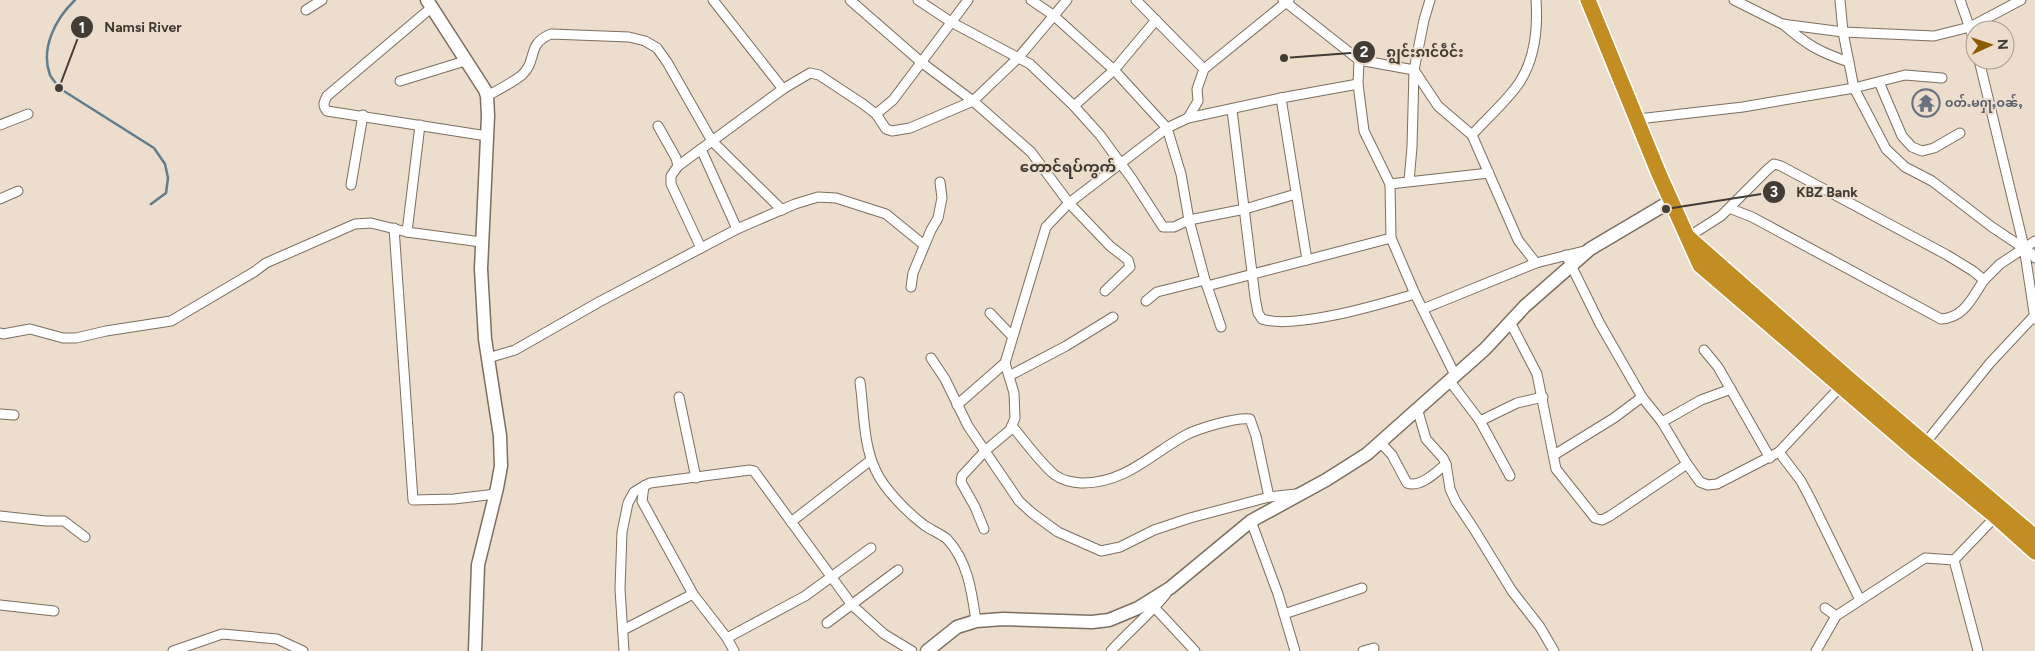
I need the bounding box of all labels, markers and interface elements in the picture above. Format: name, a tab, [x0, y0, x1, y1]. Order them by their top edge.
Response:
callout: Namsi River	[70, 13, 192, 42]
text: 1	[79, 19, 85, 37]
text: Namsi River	[104, 19, 182, 36]
north arrow	[1965, 20, 2015, 70]
callout: ၵျွင်းၵၢင်ဝဵင်း	[1352, 38, 1474, 67]
text: N	[1994, 38, 2011, 50]
text: ၵျွင်းၵၢင်ဝဵင်း	[1386, 42, 1464, 65]
text: 2	[1360, 43, 1369, 61]
temple icon: ဝတ်ႉမႁႃႇဝၼ်ႇ	[1911, 88, 1941, 118]
place label: ဝတ်ႉမႁႃႇဝၼ်ႇ	[1945, 93, 2023, 113]
district label: တောင်ရပ်ကွက်	[1020, 157, 1116, 179]
callout: KBZ Bank	[1761, 177, 1868, 206]
text: 3	[1770, 183, 1778, 201]
text: KBZ Bank	[1796, 184, 1858, 201]

